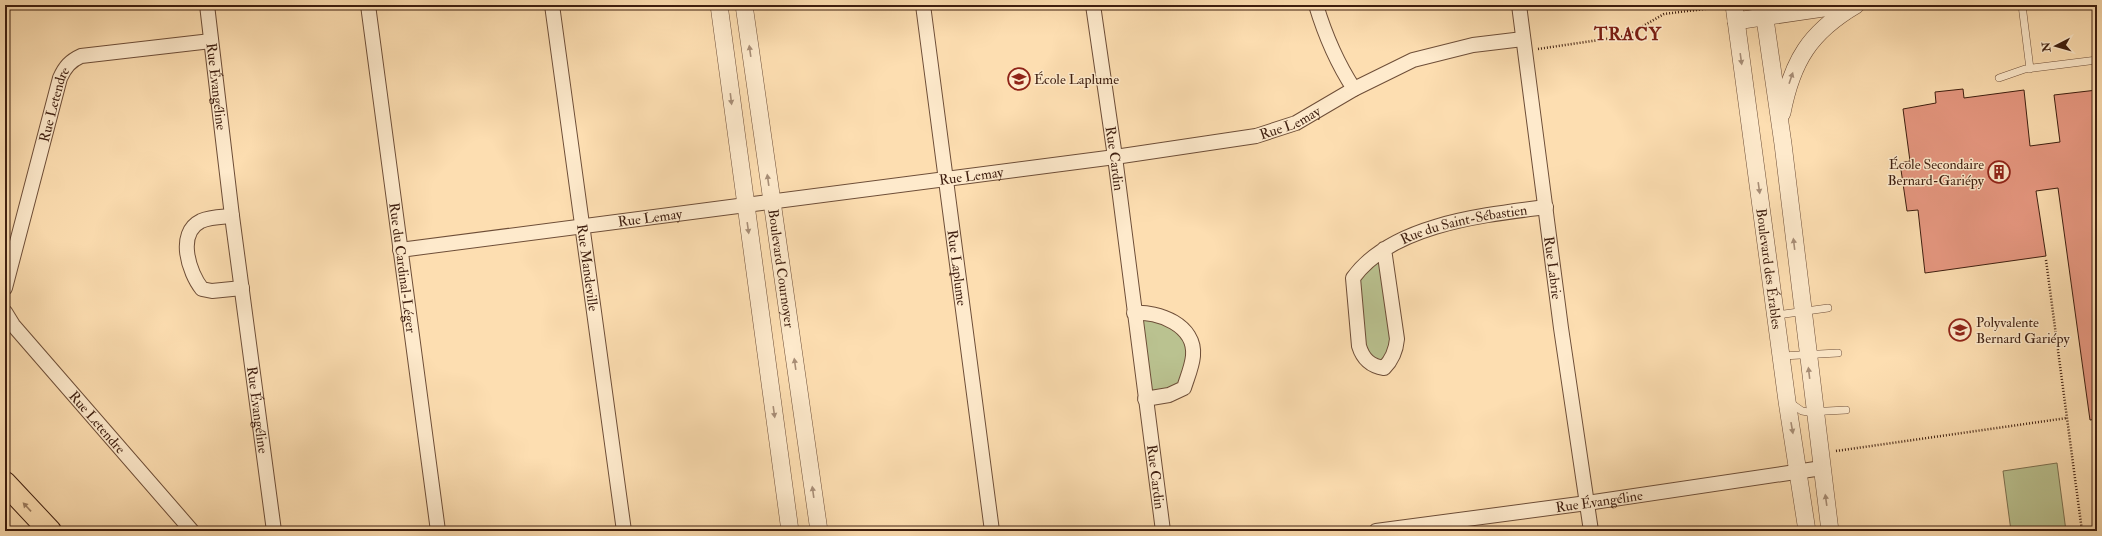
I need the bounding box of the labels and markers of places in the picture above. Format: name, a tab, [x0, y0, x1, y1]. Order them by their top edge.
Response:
school or university icon: École Laplume	[1006, 66, 1032, 92]
place label: École Laplume	[1034, 71, 1119, 89]
place label: École Secondaire Bernard-Gariépy	[1887, 156, 1985, 190]
building icon: École Secondaire Bernard-Gariépy	[1986, 159, 2012, 185]
place label: Polyvalente Bernard Gariépy	[1976, 314, 2070, 348]
school or university icon: Polyvalente Bernard Gariépy	[1947, 317, 1973, 343]

